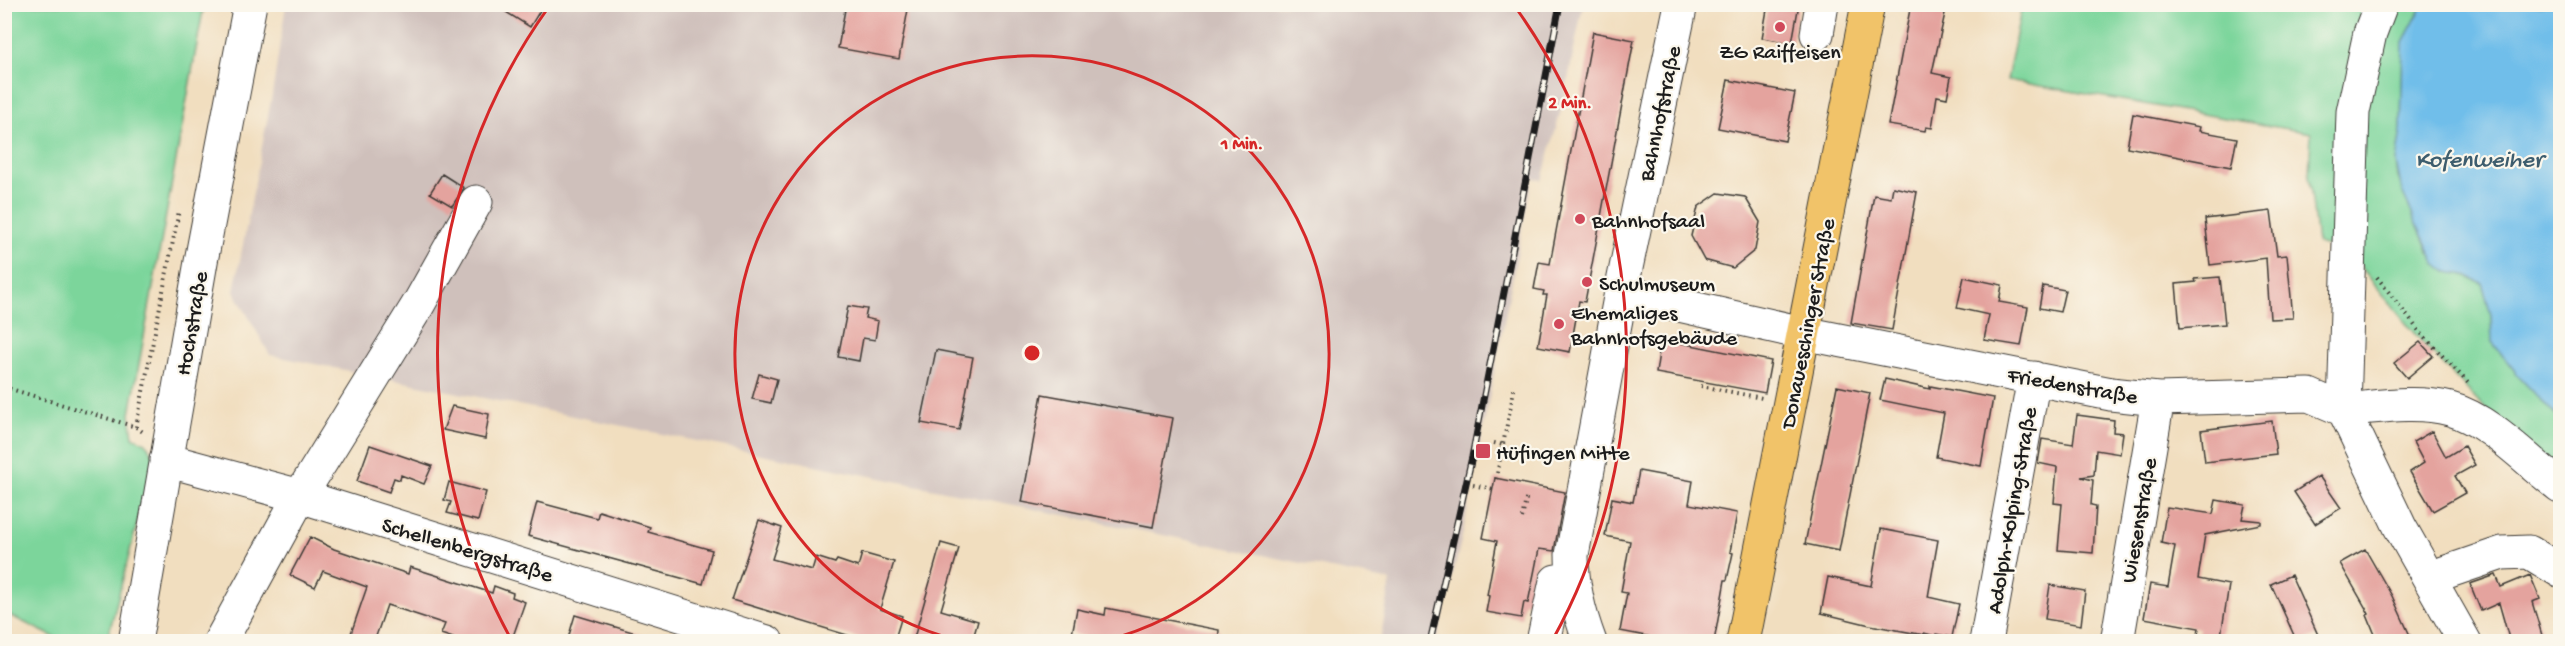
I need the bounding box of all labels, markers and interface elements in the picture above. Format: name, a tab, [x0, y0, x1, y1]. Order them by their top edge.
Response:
marker: ZG Raiffeisen	[1773, 20, 1787, 34]
place label: ZG Raiffeisen	[1719, 41, 1841, 67]
street label: Bahnhofstraße	[1635, 43, 1689, 185]
text: 2 Min.	[1548, 94, 1592, 115]
text: 1 Min.	[1220, 135, 1263, 156]
water label: Kofenweiher	[2416, 147, 2547, 176]
place label: Bahnhofsaal	[1591, 210, 1705, 236]
marker: Bahnhofsaal	[1573, 212, 1587, 226]
street label: Donaueschinger Straße	[1776, 216, 1843, 433]
street label: Hochstraße	[172, 269, 216, 378]
place label: Schulmuseum	[1599, 273, 1715, 299]
marker: Schulmuseum	[1580, 275, 1594, 289]
place label: Ehemaliges Bahnhofsgebäude	[1570, 302, 1738, 353]
marker: Ehemaliges Bahnhofsgebäude	[1552, 317, 1566, 331]
centre of rings	[1022, 343, 1042, 363]
street label: Friedenstraße	[2004, 364, 2140, 412]
street label: Adolph-Kolping-Straße	[1983, 405, 2045, 616]
marker: Hüfingen Mitte	[1474, 442, 1492, 460]
place label: Hüfingen Mitte	[1496, 442, 1630, 468]
street label: Wiesenstraße	[2117, 455, 2165, 585]
street label: Schellenbergstraße	[378, 513, 556, 590]

